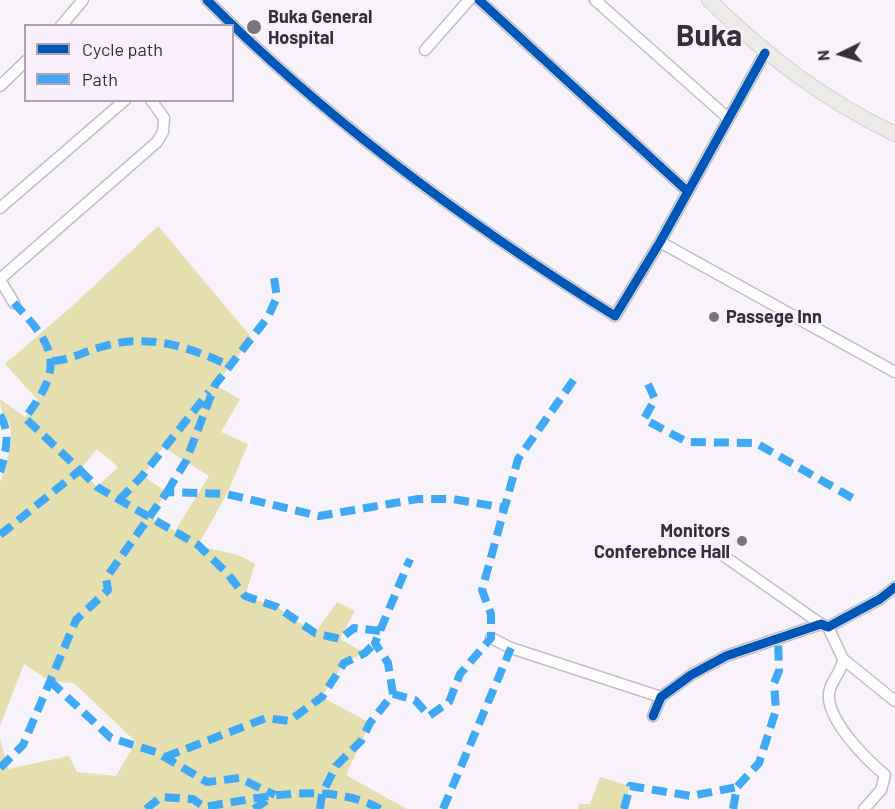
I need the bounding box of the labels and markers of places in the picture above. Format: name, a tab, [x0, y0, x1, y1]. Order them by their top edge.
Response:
place label: Buka General Hospital	[268, 6, 372, 48]
marker: Buka General Hospital	[245, 18, 263, 36]
place label: Passege Inn	[726, 306, 822, 328]
marker: Passege Inn	[707, 310, 721, 324]
place label: Monitors Conferebnce Hall	[594, 520, 730, 562]
marker: Monitors Conferebnce Hall	[735, 534, 749, 548]

